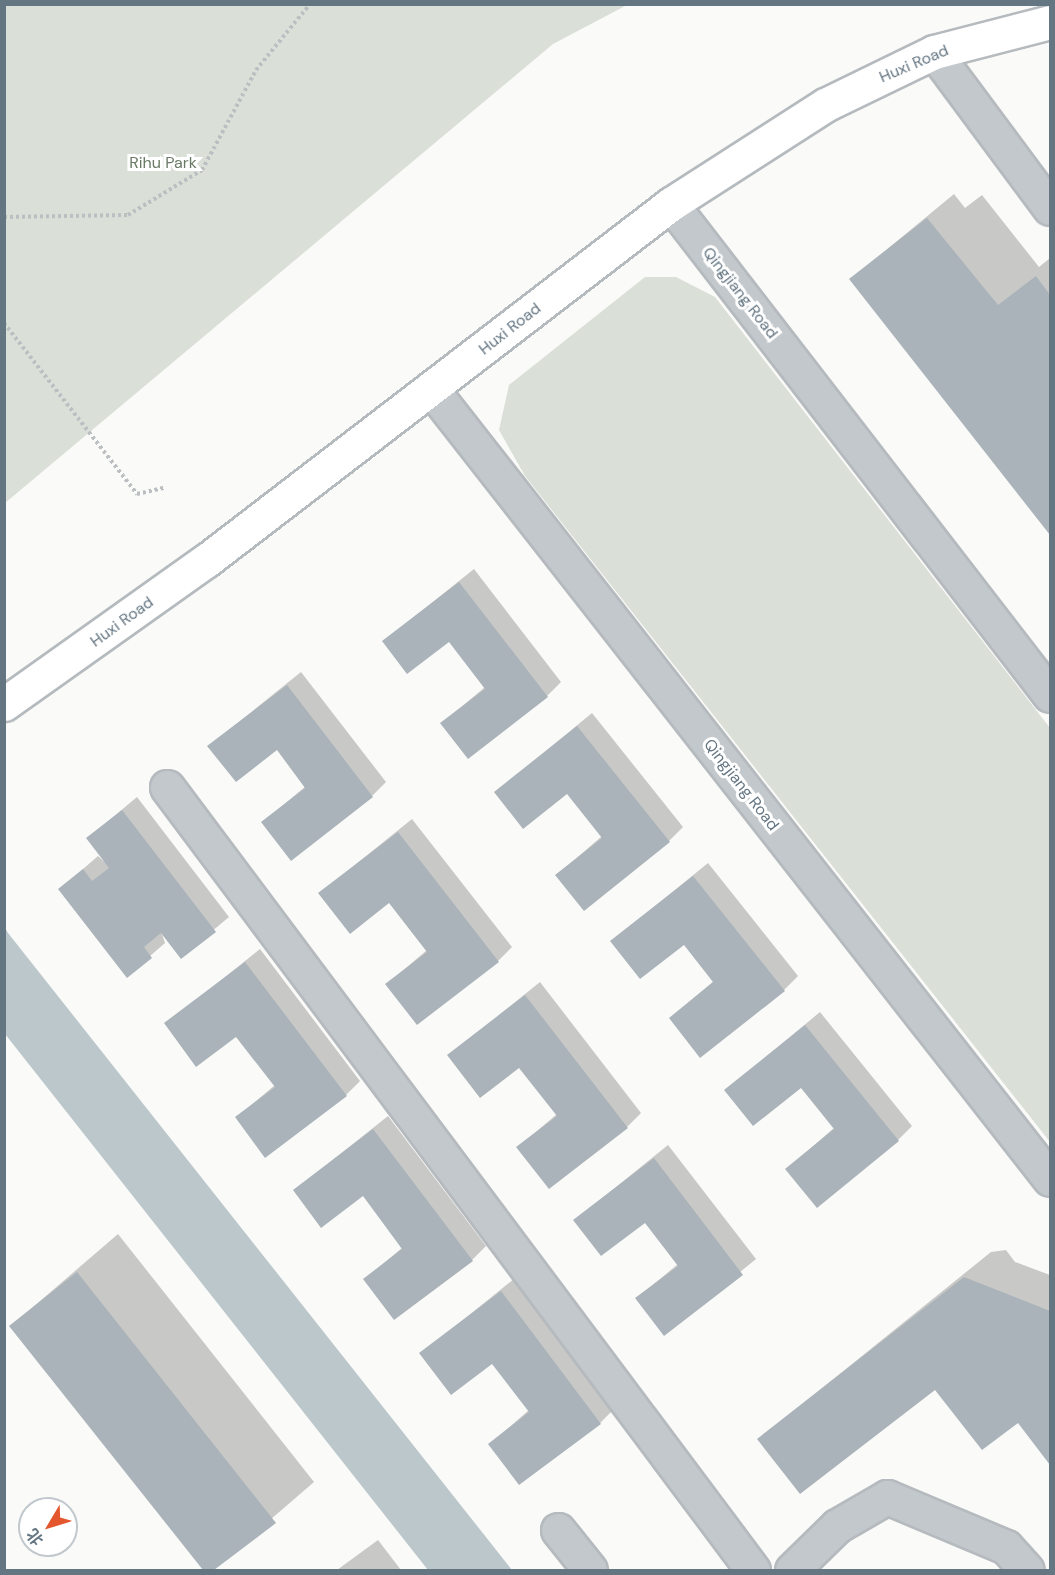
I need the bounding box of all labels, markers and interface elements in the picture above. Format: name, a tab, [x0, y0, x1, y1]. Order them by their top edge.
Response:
street label: Huxi Road	[876, 41, 952, 87]
park label: Rihu Park	[129, 153, 197, 173]
street label: Qingjiang Road	[698, 243, 782, 343]
street label: Huxi Road	[475, 299, 545, 359]
street label: Huxi Road	[87, 593, 157, 651]
street label: Qingjiang Road	[699, 735, 783, 835]
north arrow	[18, 1497, 78, 1557]
text: 北	[22, 1524, 48, 1550]

